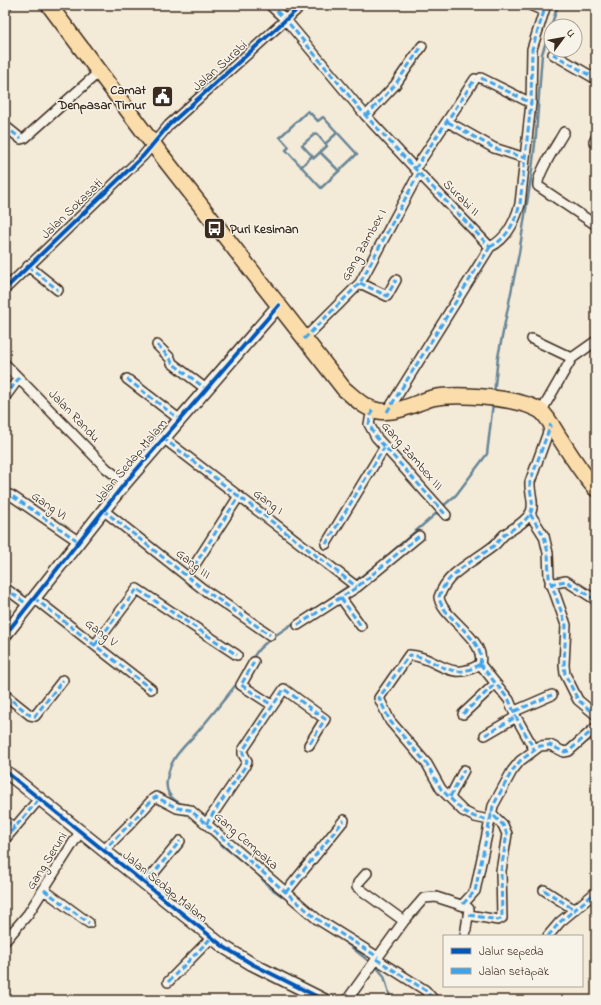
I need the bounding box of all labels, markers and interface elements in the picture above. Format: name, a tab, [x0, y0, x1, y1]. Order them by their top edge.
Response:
north arrow	[543, 18, 583, 58]
text: U	[562, 26, 579, 40]
street label: Jalan Surabi	[188, 36, 252, 96]
place label: Camat Denpasar Timur	[57, 81, 147, 115]
public building icon: Camat Denpasar Timur	[149, 84, 175, 110]
street label: Jalan Sokasati	[37, 174, 107, 244]
street label: Surabi II	[438, 175, 484, 221]
street label: Gang Zambex I	[336, 205, 393, 285]
bus stop icon: Puri Kesiman	[202, 216, 228, 242]
place label: Puri Kesiman	[230, 220, 299, 239]
street label: Jalan Randu	[44, 385, 104, 447]
street label: Jalan Sedap Malam	[90, 415, 172, 507]
street label: Gang Zambex III	[376, 417, 447, 495]
street label: Gang I	[248, 484, 287, 521]
street label: Gang VI	[27, 487, 71, 526]
street label: Gang III	[171, 544, 215, 585]
street label: Gang V	[80, 614, 122, 653]
street label: Gang Cempaka	[209, 807, 283, 875]
street label: Gang Seruni	[22, 828, 73, 894]
street label: Jalan Sedap Malam	[118, 846, 212, 928]
legend	[443, 935, 583, 987]
text: Jalur sepeda	[479, 943, 544, 961]
text: Jalan setapak	[479, 963, 550, 981]

